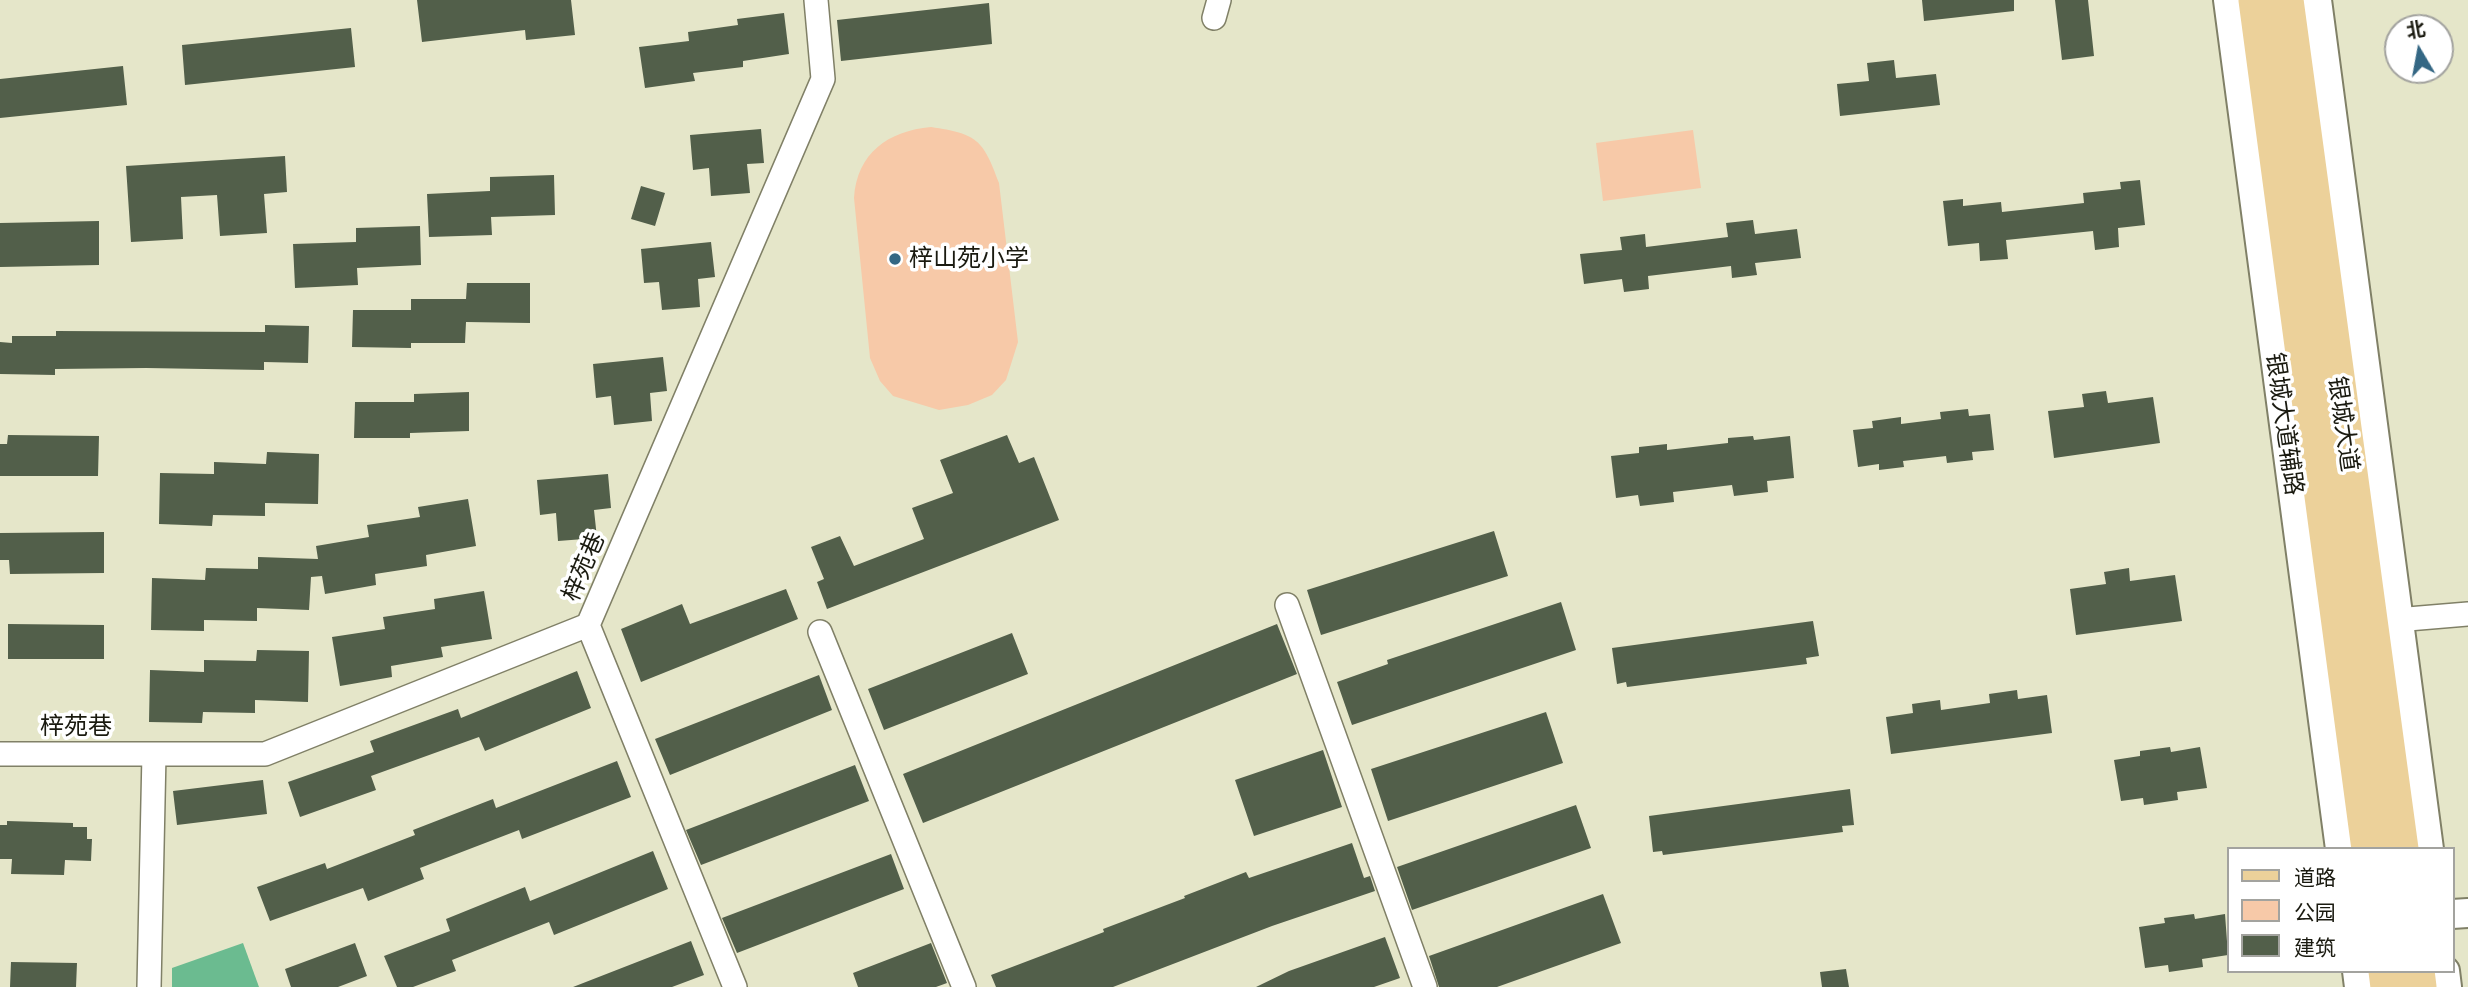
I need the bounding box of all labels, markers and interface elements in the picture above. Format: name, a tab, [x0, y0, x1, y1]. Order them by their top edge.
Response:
north arrow	[2384, 14, 2454, 84]
text: 北	[2404, 18, 2427, 42]
place label: 梓山苑小学	[909, 245, 1029, 273]
marker: 梓山苑小学	[887, 251, 903, 267]
street label: 银城大道辅路	[2260, 351, 2308, 497]
street label: 银城大道	[2322, 374, 2364, 474]
street label: 梓苑巷	[557, 528, 611, 606]
street label: 梓苑巷	[40, 713, 112, 741]
legend	[2226, 847, 2454, 973]
text: 道路	[2294, 866, 2336, 890]
text: 公园	[2294, 901, 2336, 925]
text: 建筑	[2294, 936, 2336, 960]

